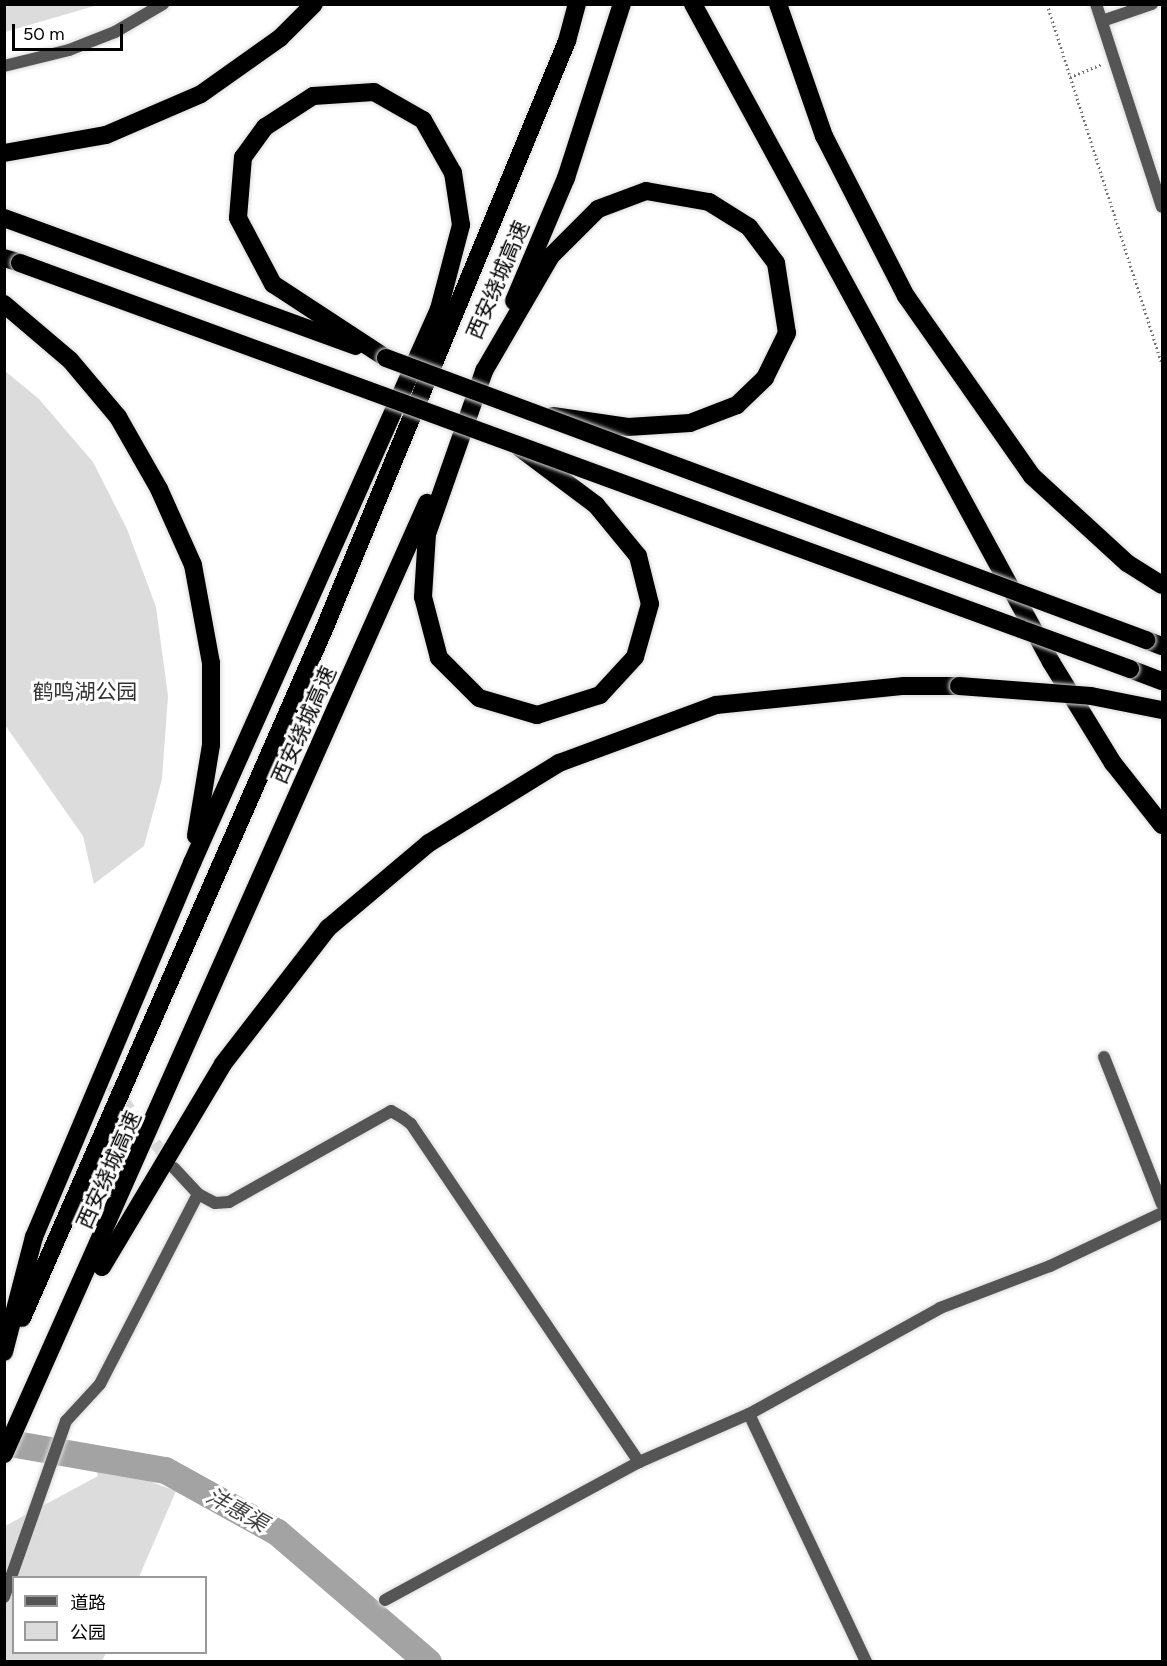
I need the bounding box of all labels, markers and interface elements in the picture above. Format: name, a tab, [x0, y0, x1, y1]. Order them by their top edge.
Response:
scale bar	[15, 12, 126, 50]
text: 50 m	[23, 23, 65, 45]
street label: 西安绕城高速	[462, 217, 534, 343]
street label: 西安绕城高速	[267, 662, 341, 788]
park label: 鹤鸣湖公园	[33, 679, 137, 705]
street label: 西安绕城高速	[72, 1107, 146, 1233]
water label: 沣惠渠	[202, 1482, 272, 1538]
legend	[12, 1576, 207, 1654]
text: 道路	[70, 1592, 106, 1614]
text: 公园	[70, 1622, 106, 1644]

